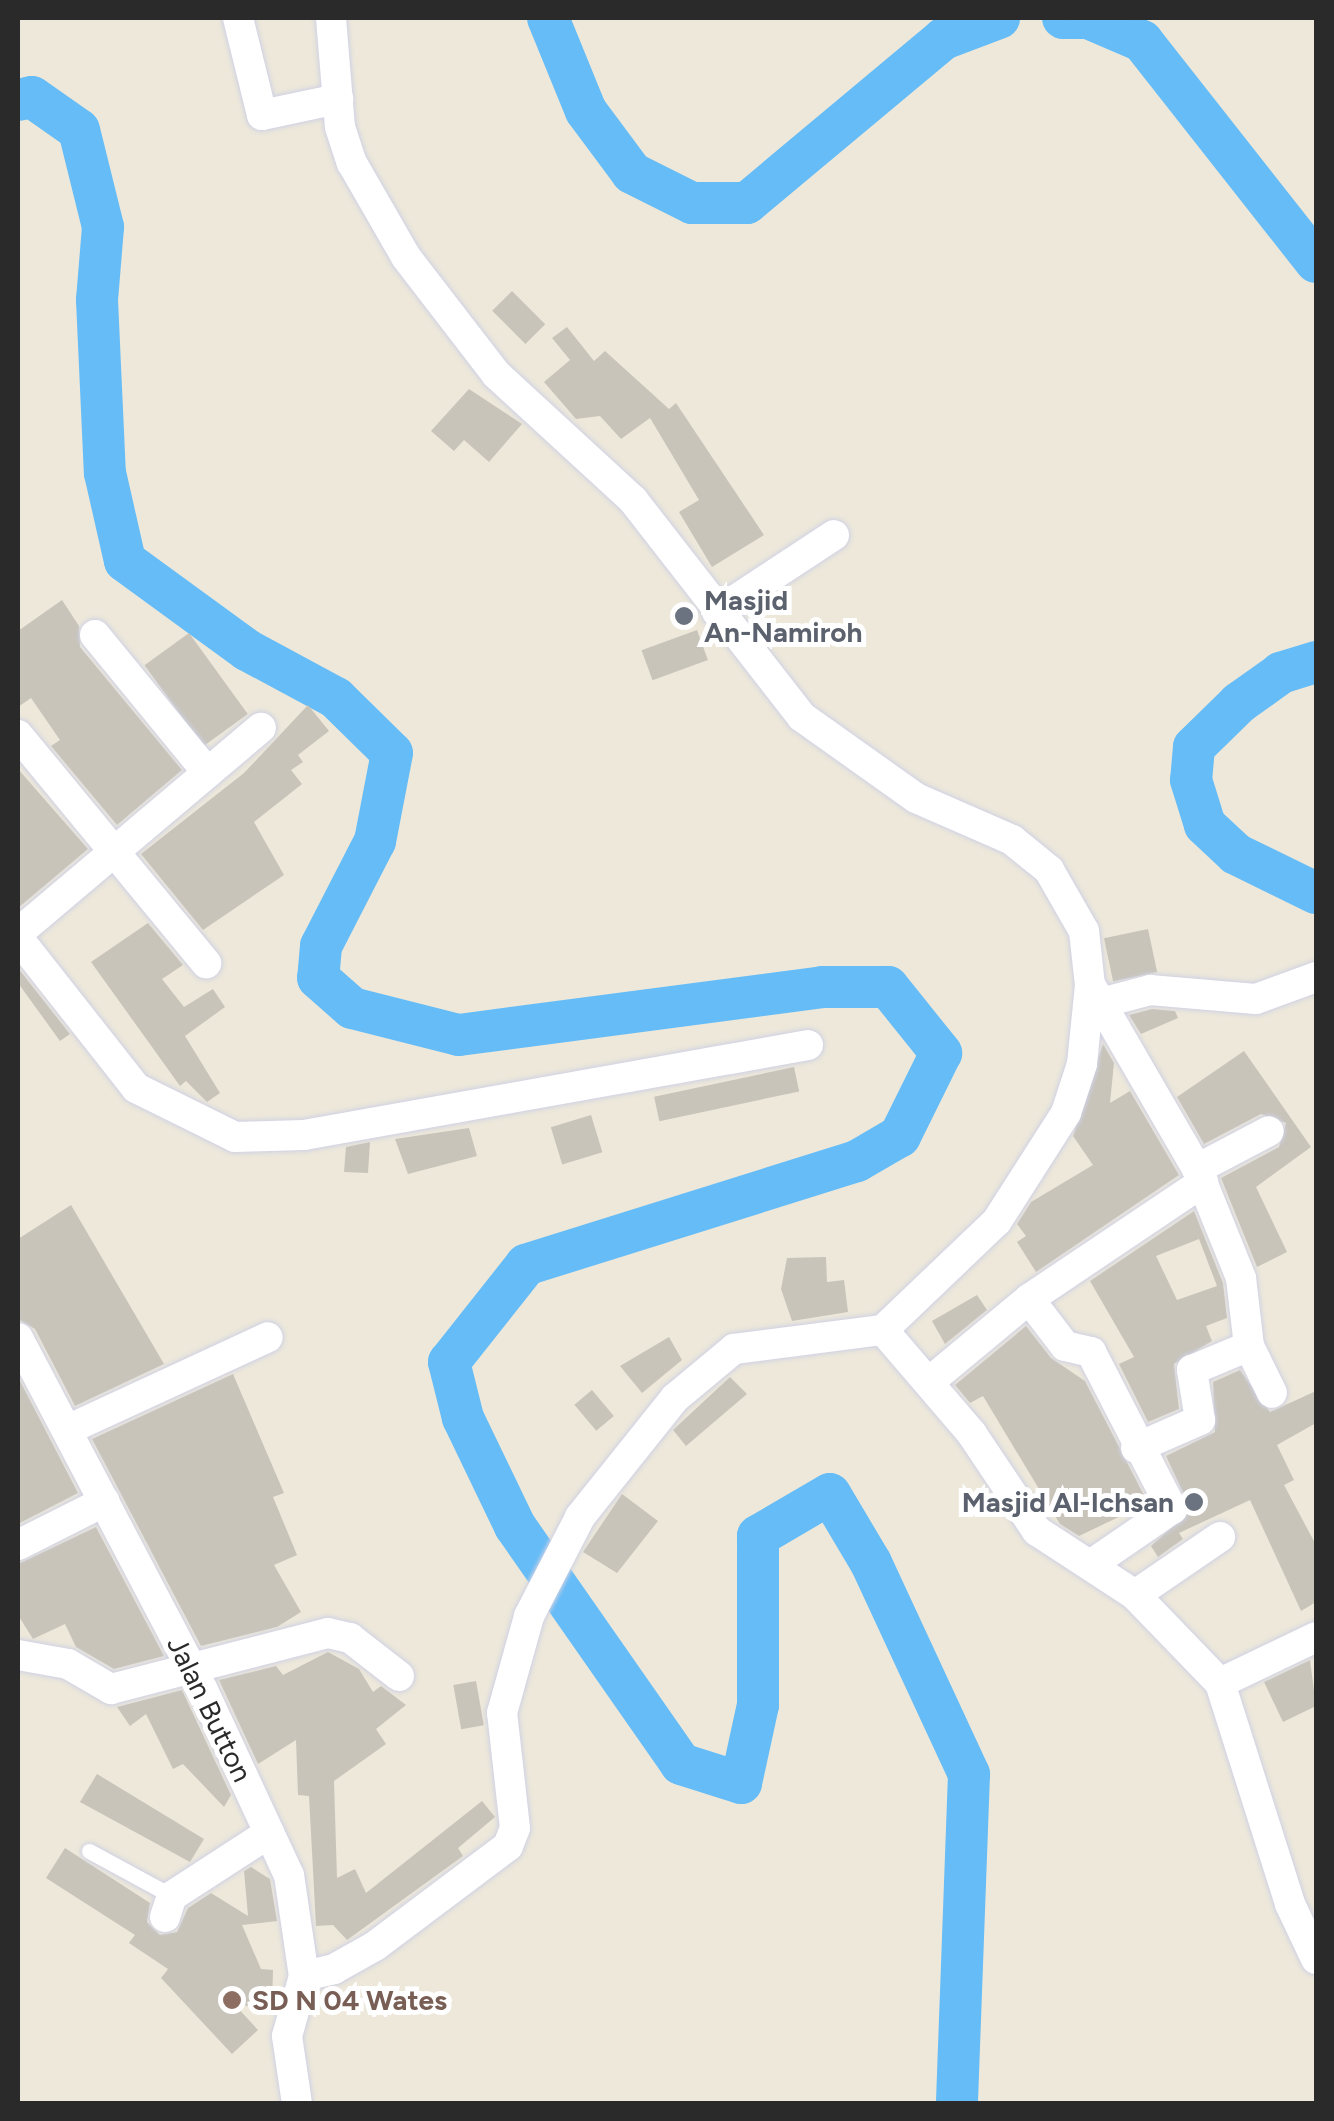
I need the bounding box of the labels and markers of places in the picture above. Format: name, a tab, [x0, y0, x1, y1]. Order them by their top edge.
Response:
place label: Masjid An-Namiroh	[704, 583, 862, 649]
marker: Masjid An-Namiroh	[673, 605, 695, 627]
place label: Masjid Al-Ichsan	[962, 1485, 1174, 1519]
marker: Masjid Al-Ichsan	[1183, 1491, 1205, 1513]
place label: SD N 04 Wates	[252, 1983, 447, 2017]
marker: SD N 04 Wates	[221, 1989, 243, 2011]

